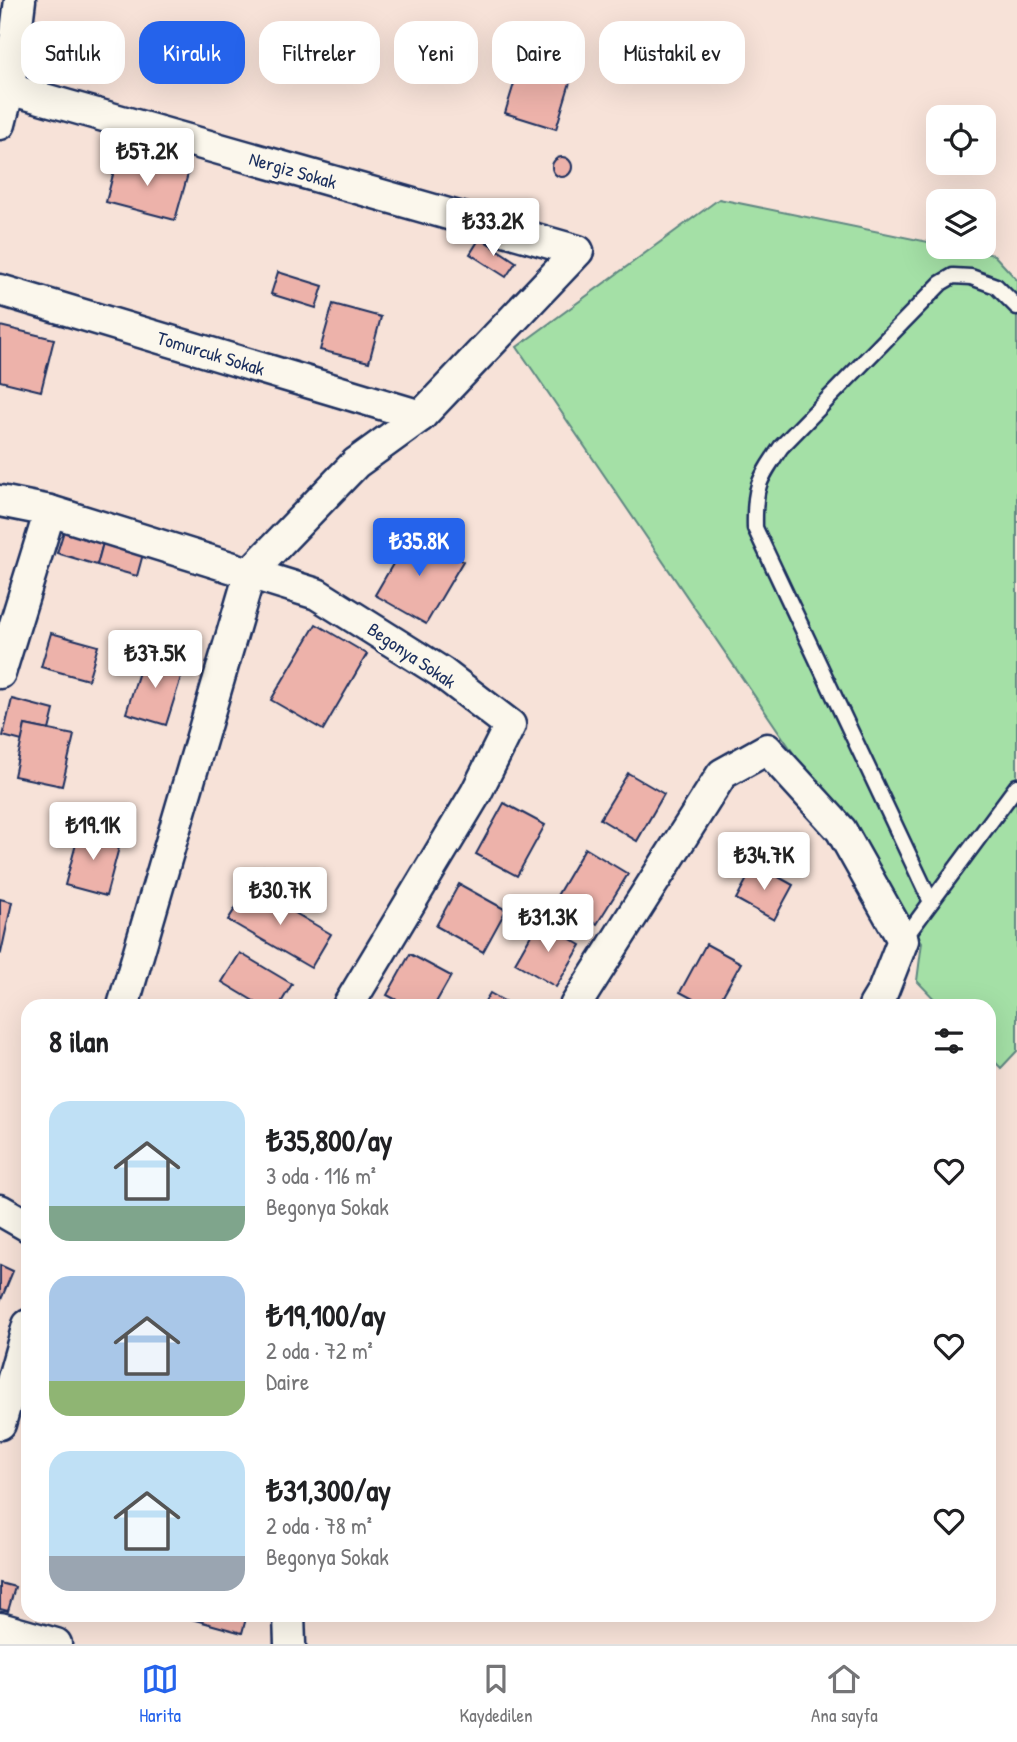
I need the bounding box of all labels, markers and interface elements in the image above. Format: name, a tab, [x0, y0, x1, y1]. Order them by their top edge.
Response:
chip: Satılık	[21, 21, 125, 84]
chip: Kiralık	[139, 21, 245, 84]
chip: Filtreler	[259, 21, 380, 84]
chip: Yeni	[394, 21, 478, 84]
chip: Daire	[492, 21, 585, 84]
chip: Müstakil ev	[599, 21, 745, 84]
map controls	[926, 105, 996, 259]
button: locate	[926, 105, 996, 175]
pin: ₺57.2K	[90, 128, 204, 188]
text: ₺57.2K	[116, 135, 178, 166]
street label: Nergiz Sokak	[246, 145, 340, 195]
button: layers	[926, 189, 996, 259]
pin: ₺33.2K	[436, 198, 550, 258]
text: ₺33.2K	[462, 205, 524, 236]
street label: Tomurcuk Sokak	[154, 324, 268, 382]
pin: ₺35.8K	[362, 518, 476, 578]
text: ₺35.8K	[389, 525, 449, 556]
street label: Begonya Sokak	[363, 616, 461, 694]
pin: ₺37.5K	[98, 630, 212, 690]
text: ₺37.5K	[124, 637, 186, 668]
pin: ₺19.1K	[36, 802, 150, 862]
text: ₺19.1K	[65, 809, 121, 840]
pin: ₺34.7K	[707, 832, 821, 892]
text: ₺34.7K	[734, 839, 794, 870]
pin: ₺30.7K	[223, 867, 337, 927]
text: ₺30.7K	[249, 874, 311, 905]
pin: ₺31.3K	[491, 894, 605, 954]
text: ₺31.3K	[518, 901, 578, 932]
text: 8 ilan	[49, 1021, 109, 1061]
icon: filters	[930, 1022, 968, 1060]
text: ₺35,800/ay	[266, 1120, 392, 1160]
icon: home	[105, 1129, 189, 1213]
icon: heart	[930, 1152, 968, 1190]
text: 3 oda · 116 m²	[266, 1160, 376, 1191]
text: Begonya Sokak	[266, 1191, 389, 1222]
text: ₺19,100/ay	[266, 1295, 386, 1335]
icon: home	[105, 1304, 189, 1388]
icon: heart	[930, 1327, 968, 1365]
text: 2 oda · 72 m²	[266, 1335, 373, 1366]
text: Daire	[266, 1366, 309, 1397]
text: ₺31,300/ay	[266, 1470, 391, 1510]
icon: home	[105, 1479, 189, 1563]
icon: heart	[930, 1502, 968, 1540]
text: 2 oda · 78 m²	[266, 1510, 372, 1541]
text: Begonya Sokak	[266, 1541, 389, 1572]
tab: Harita	[139, 1660, 181, 1728]
tab: Kaydedilen	[459, 1660, 533, 1728]
tab: Ana sayfa	[811, 1660, 878, 1728]

